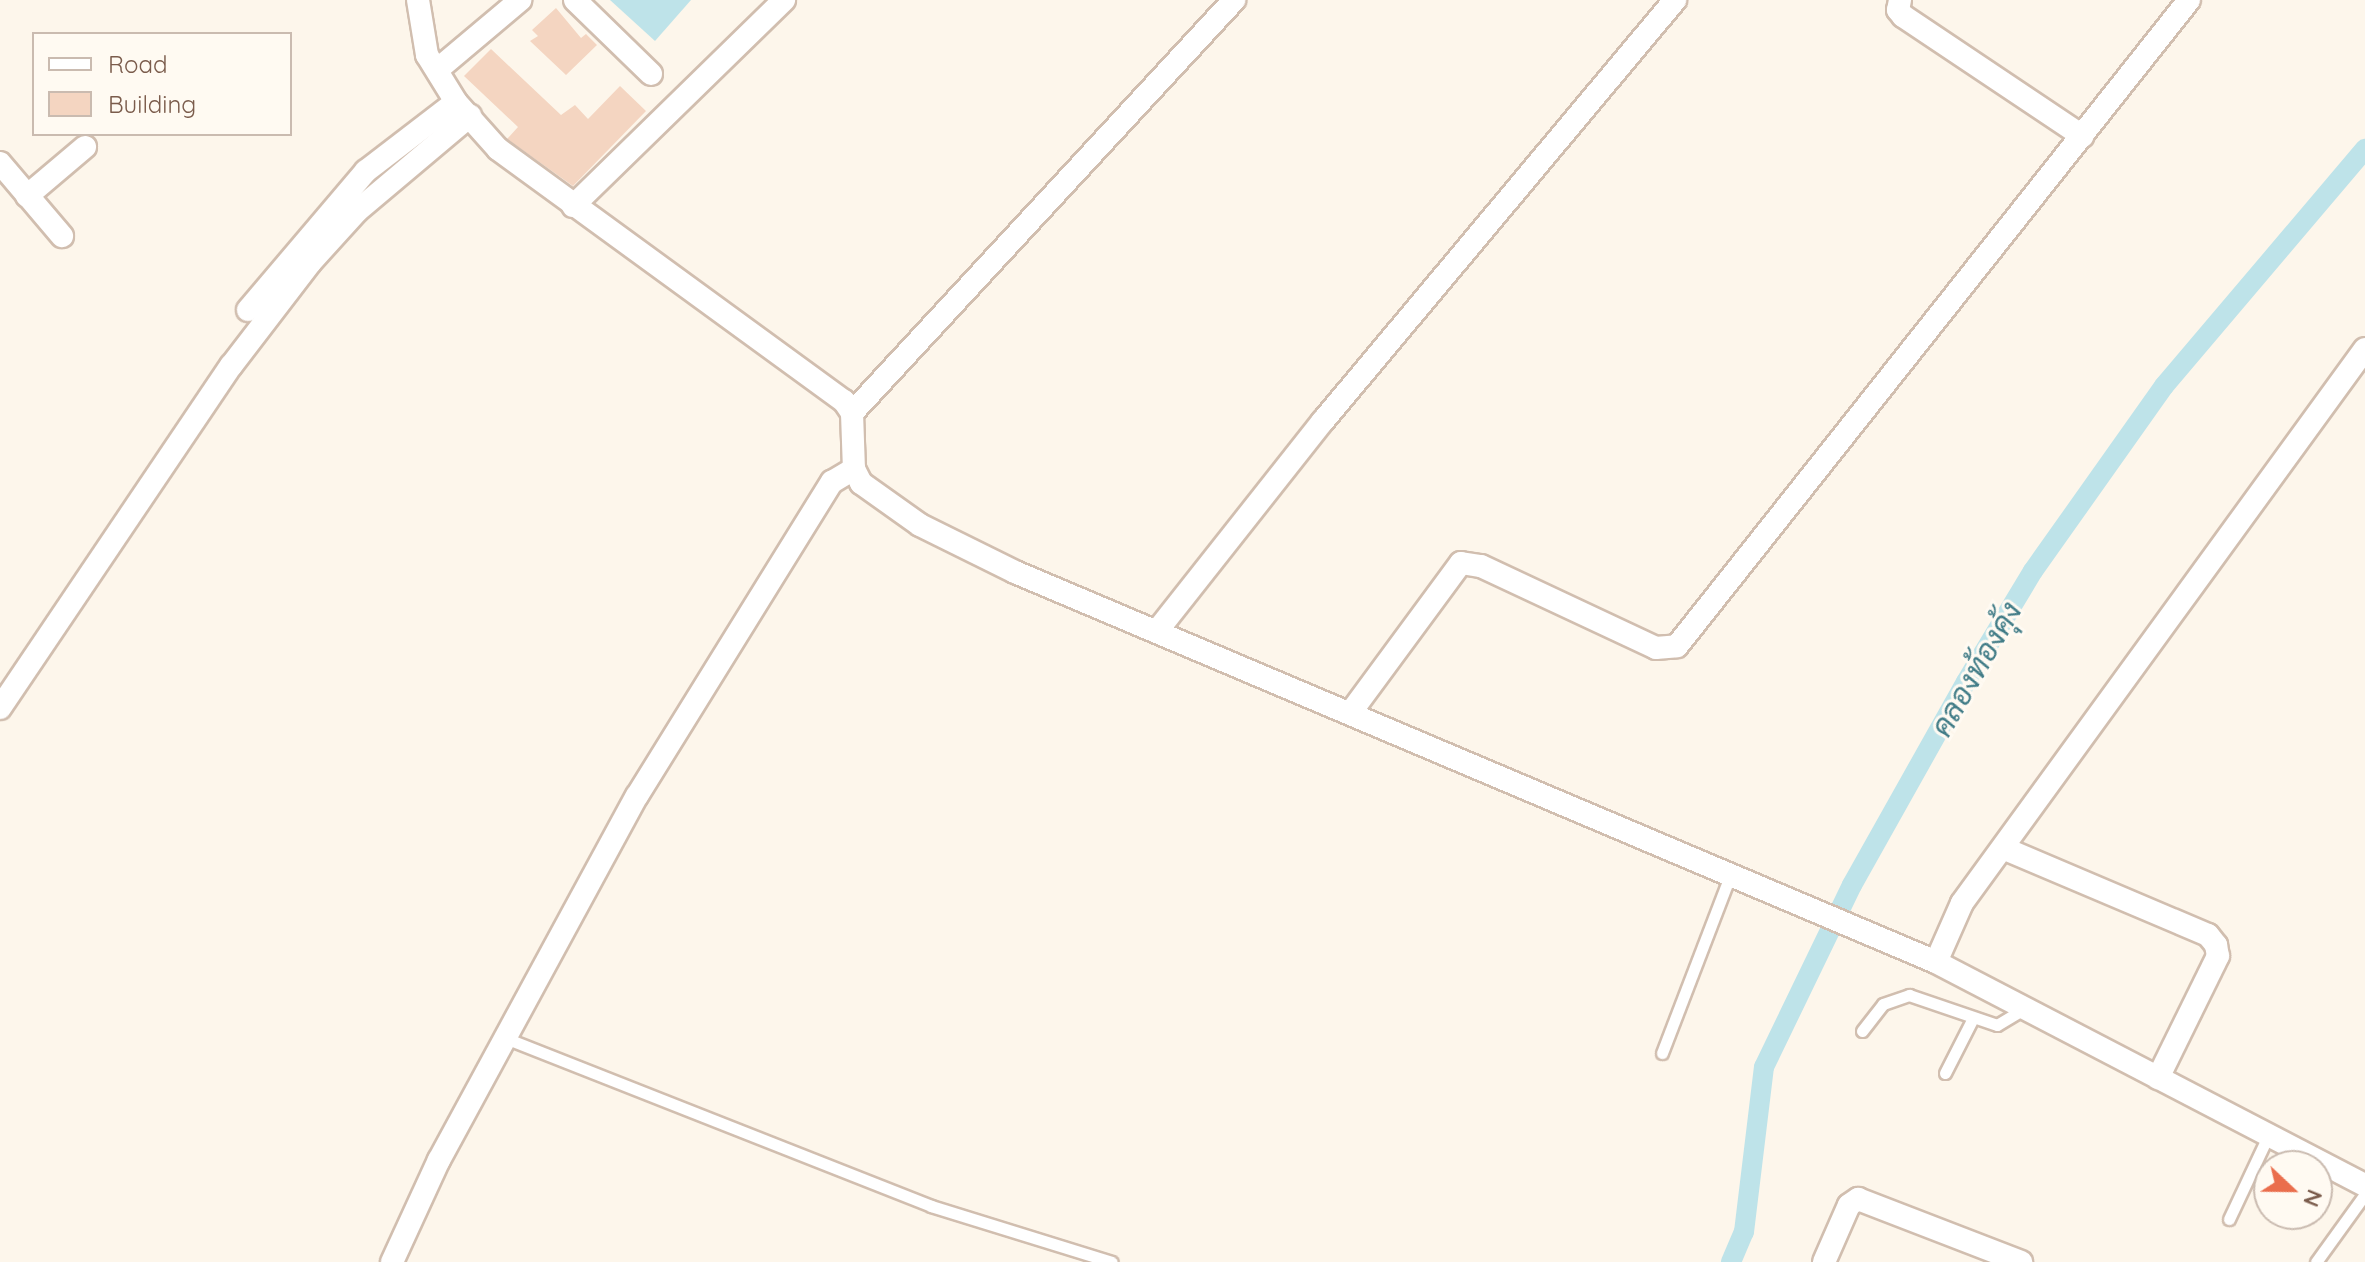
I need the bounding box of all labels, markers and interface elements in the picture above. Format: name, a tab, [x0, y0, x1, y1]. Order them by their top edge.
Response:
legend	[32, 32, 292, 136]
text: Road	[108, 49, 168, 79]
text: Building	[108, 89, 196, 119]
water label: คลองท้องคุ้ง	[1923, 595, 2029, 743]
north arrow	[2253, 1150, 2333, 1230]
text: N	[2297, 1185, 2329, 1211]

